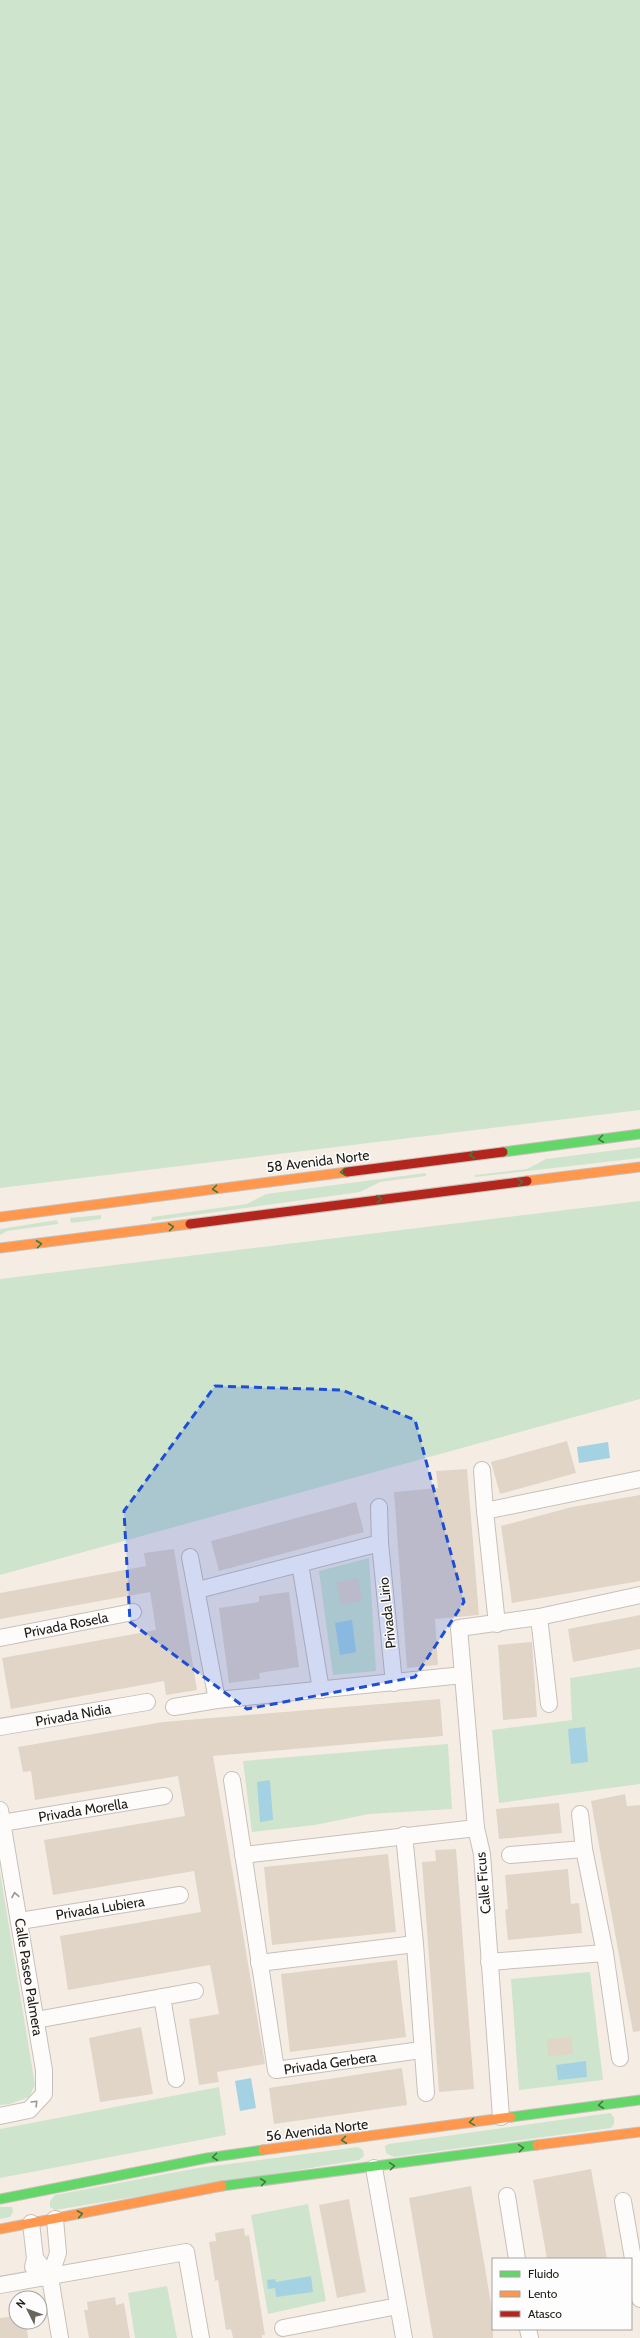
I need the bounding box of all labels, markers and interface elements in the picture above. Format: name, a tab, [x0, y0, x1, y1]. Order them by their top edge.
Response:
one-way arrow	[598, 1134, 604, 1143]
street label: 58 Avenida Norte	[266, 1146, 370, 1176]
one-way arrow	[469, 1150, 475, 1159]
one-way arrow	[340, 1167, 347, 1176]
one-way arrow	[517, 1177, 523, 1186]
one-way arrow	[211, 1184, 218, 1193]
one-way arrow	[376, 1195, 382, 1204]
one-way arrow	[168, 1223, 174, 1232]
one-way arrow	[36, 1239, 42, 1248]
street label: Privada Lirio	[374, 1576, 400, 1650]
street label: Privada Rosela	[22, 1608, 110, 1642]
street label: Privada Nidia	[34, 1699, 113, 1731]
street label: Privada Morella	[37, 1794, 129, 1826]
street label: Calle Ficus	[471, 1851, 495, 1915]
one-way arrow	[12, 1892, 20, 1898]
street label: Privada Lubiera	[54, 1892, 146, 1924]
street label: Calle Paseo Palmera	[11, 1917, 47, 2037]
street label: Privada Gerbera	[283, 2048, 378, 2078]
one-way arrow	[30, 2100, 38, 2108]
one-way arrow	[598, 2100, 604, 2109]
street label: 56 Avenida Norte	[265, 2115, 369, 2145]
one-way arrow	[469, 2117, 475, 2126]
one-way arrow	[341, 2136, 347, 2145]
one-way arrow	[517, 2144, 524, 2153]
one-way arrow	[212, 2152, 218, 2161]
one-way arrow	[389, 2162, 395, 2171]
one-way arrow	[260, 2178, 266, 2187]
one-way arrow	[76, 2210, 83, 2219]
legend	[492, 2258, 632, 2330]
text: Fluido	[528, 2266, 560, 2281]
text: Lento	[528, 2286, 558, 2301]
north arrow	[8, 2290, 48, 2330]
text: N	[13, 2296, 28, 2311]
text: Atasco	[528, 2306, 562, 2321]

